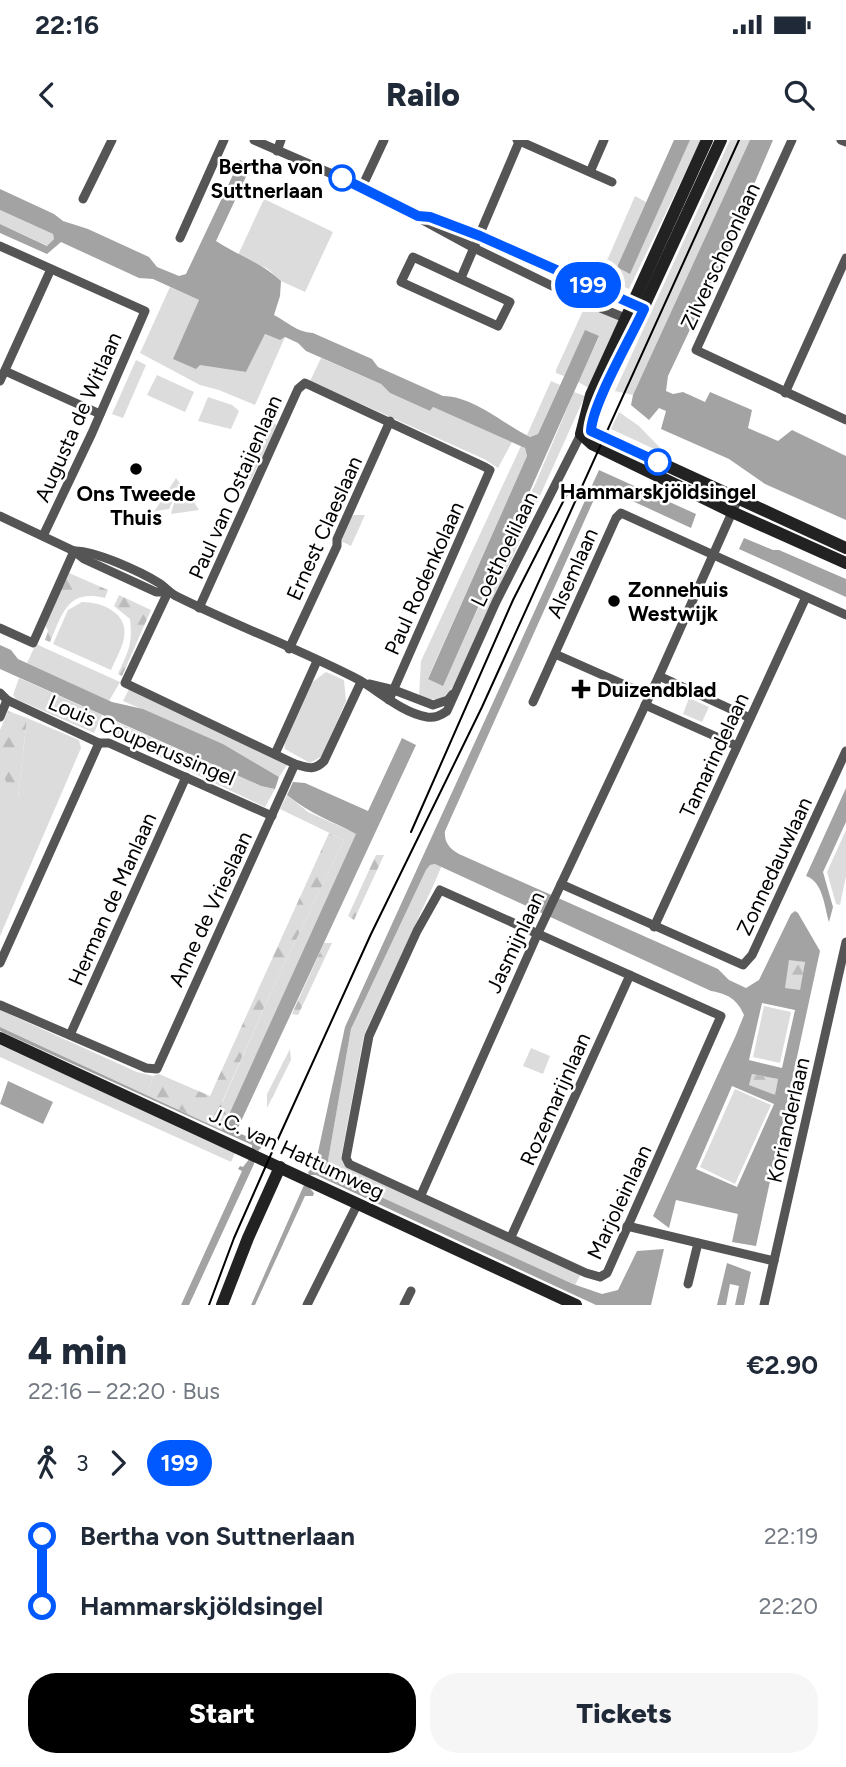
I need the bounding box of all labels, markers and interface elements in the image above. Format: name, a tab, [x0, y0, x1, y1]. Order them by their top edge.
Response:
text: 22:16	[35, 9, 99, 41]
icon: back	[28, 76, 66, 114]
text: Railo	[386, 76, 460, 114]
icon: search	[780, 76, 818, 114]
place label: Bertha von Suttnerlaan	[210, 154, 323, 203]
marker: Bertha von Suttnerlaan	[329, 165, 355, 191]
street label: Zilverschoonlaan	[675, 179, 765, 333]
line badge: 199	[548, 262, 628, 308]
text: 199	[569, 270, 607, 299]
street label: Augusta de Witlaan	[29, 328, 127, 506]
street label: Paul van Ostaijenlaan	[183, 391, 287, 583]
marker: Hammarskjöldsingel	[645, 449, 671, 475]
street label: Ernest Claeslaan	[281, 452, 367, 604]
marker: Ons Tweede Thuis	[128, 461, 144, 477]
place label: Hammarskjöldsingel	[560, 479, 756, 504]
place label: Ons Tweede Thuis	[76, 481, 196, 530]
street label: Loethoelilaan	[465, 487, 543, 611]
street label: Paul Rodenkolaan	[379, 498, 469, 658]
street label: Alsemlaan	[541, 524, 603, 622]
place label: Zonnehuis Westwijk	[628, 577, 728, 626]
marker: Zonnehuis Westwijk	[606, 593, 622, 609]
place label: Duizendblad	[597, 677, 717, 702]
marker: Duizendblad	[571, 679, 591, 699]
street label: Louis Couperussingel	[45, 689, 239, 791]
street label: Tamarindelaan	[674, 689, 754, 821]
street label: Zonnedauwlaan	[731, 793, 817, 939]
street label: Herman de Manlaan	[63, 809, 161, 989]
street label: Anne de Vrieslaan	[163, 827, 257, 991]
street label: Jasmijnlaan	[481, 887, 549, 997]
street label: Rozemarijnlaan	[515, 1029, 595, 1169]
street label: Korianderlaan	[761, 1055, 815, 1185]
street label: J.C. van Hattumweg	[206, 1102, 388, 1204]
street label: Marjoleinlaan	[582, 1141, 656, 1263]
text: 4 min	[28, 1328, 127, 1374]
text: €2.90	[746, 1349, 818, 1381]
text: 22:16 – 22:20 · Bus	[28, 1377, 220, 1405]
icon: walk	[28, 1444, 66, 1482]
icon: forward	[99, 1444, 137, 1482]
text: 199	[161, 1448, 198, 1477]
text: 3	[76, 1449, 89, 1477]
text: Bertha von Suttnerlaan	[80, 1520, 355, 1552]
text: 22:19	[764, 1522, 818, 1550]
text: Hammarskjöldsingel	[80, 1590, 323, 1622]
text: 22:20	[759, 1592, 818, 1620]
button: Start	[28, 1673, 416, 1753]
button: Tickets	[430, 1673, 818, 1753]

